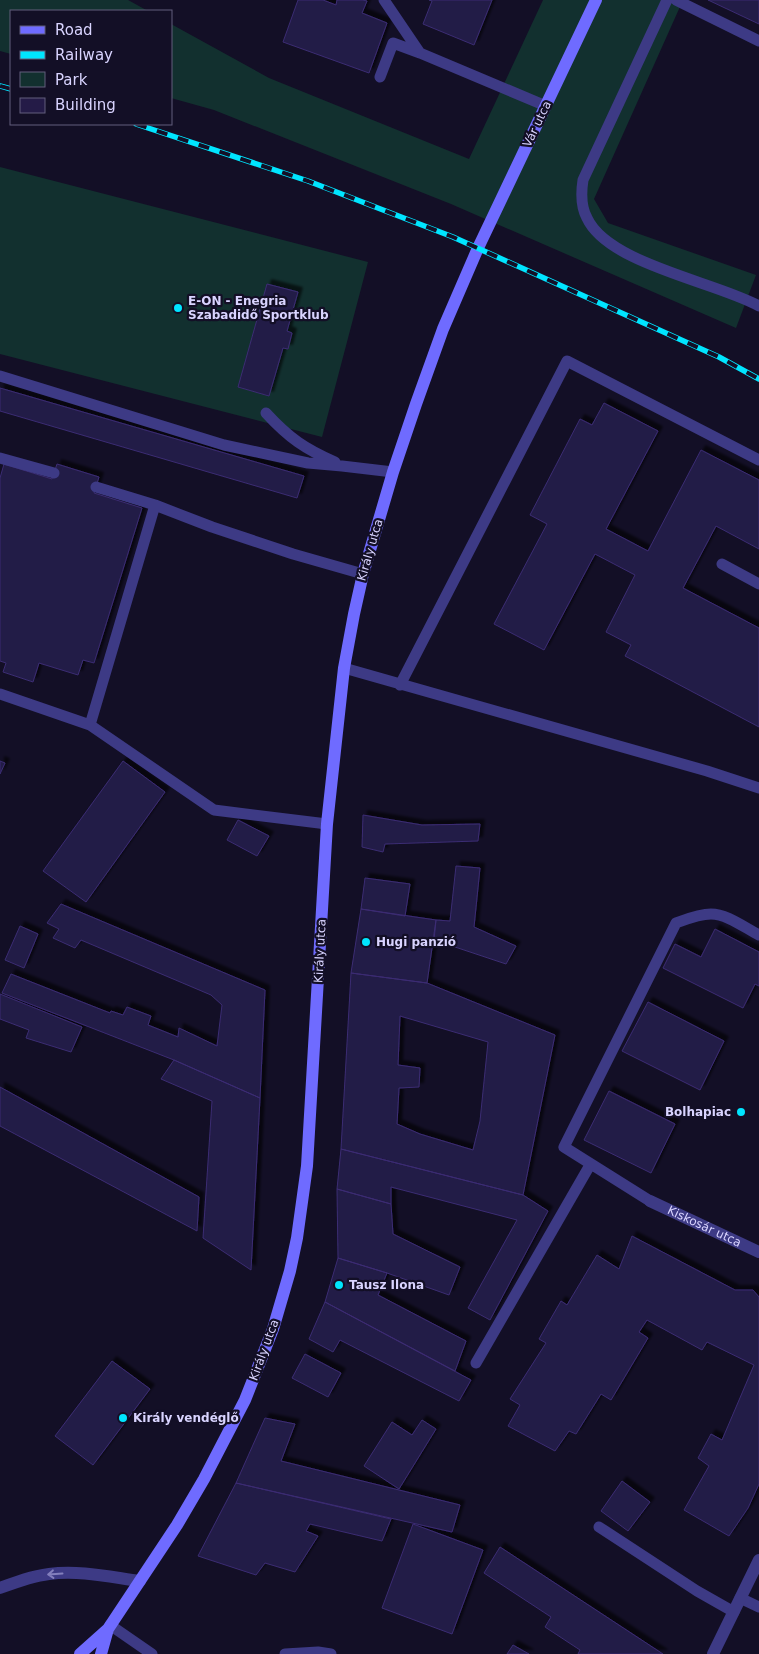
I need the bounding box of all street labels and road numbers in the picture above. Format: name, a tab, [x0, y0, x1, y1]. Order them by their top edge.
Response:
street label: Vár utca	[520, 99, 554, 149]
street label: Király utca	[354, 517, 386, 583]
street label: Király utca	[311, 919, 329, 983]
street label: Kiskosár utca	[665, 1203, 744, 1250]
street label: Király utca	[246, 1318, 282, 1382]

